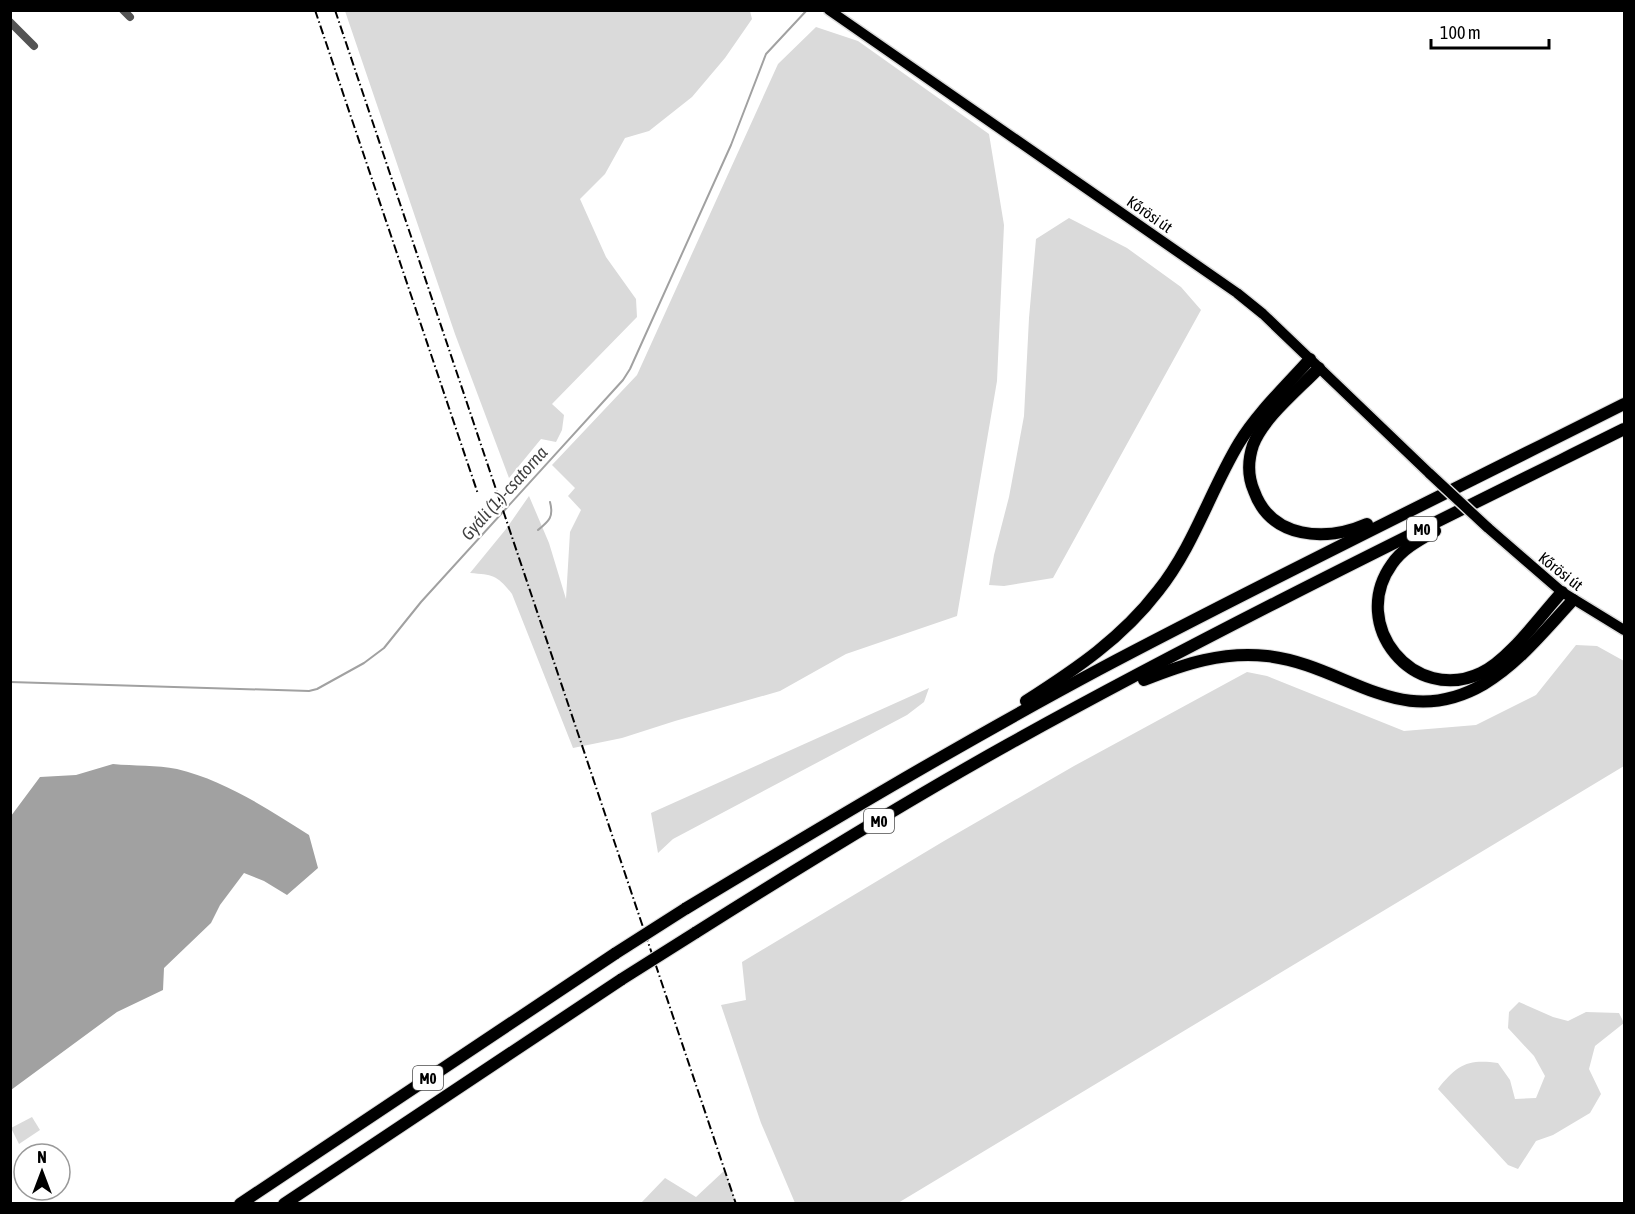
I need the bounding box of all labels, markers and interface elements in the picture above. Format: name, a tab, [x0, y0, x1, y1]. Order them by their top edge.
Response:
scale bar	[1431, 12, 1550, 50]
text: 100 m	[1440, 22, 1481, 43]
street label: Kőrösi út	[1124, 192, 1176, 236]
water label: Gyáli (1.)-csatorna	[457, 441, 552, 544]
road number: M0	[1407, 517, 1437, 541]
street label: Kőrösi út	[1535, 548, 1587, 594]
road number: M0	[864, 809, 894, 833]
road number: M0	[413, 1066, 443, 1090]
north arrow	[12, 1142, 72, 1202]
text: N	[37, 1148, 47, 1166]

